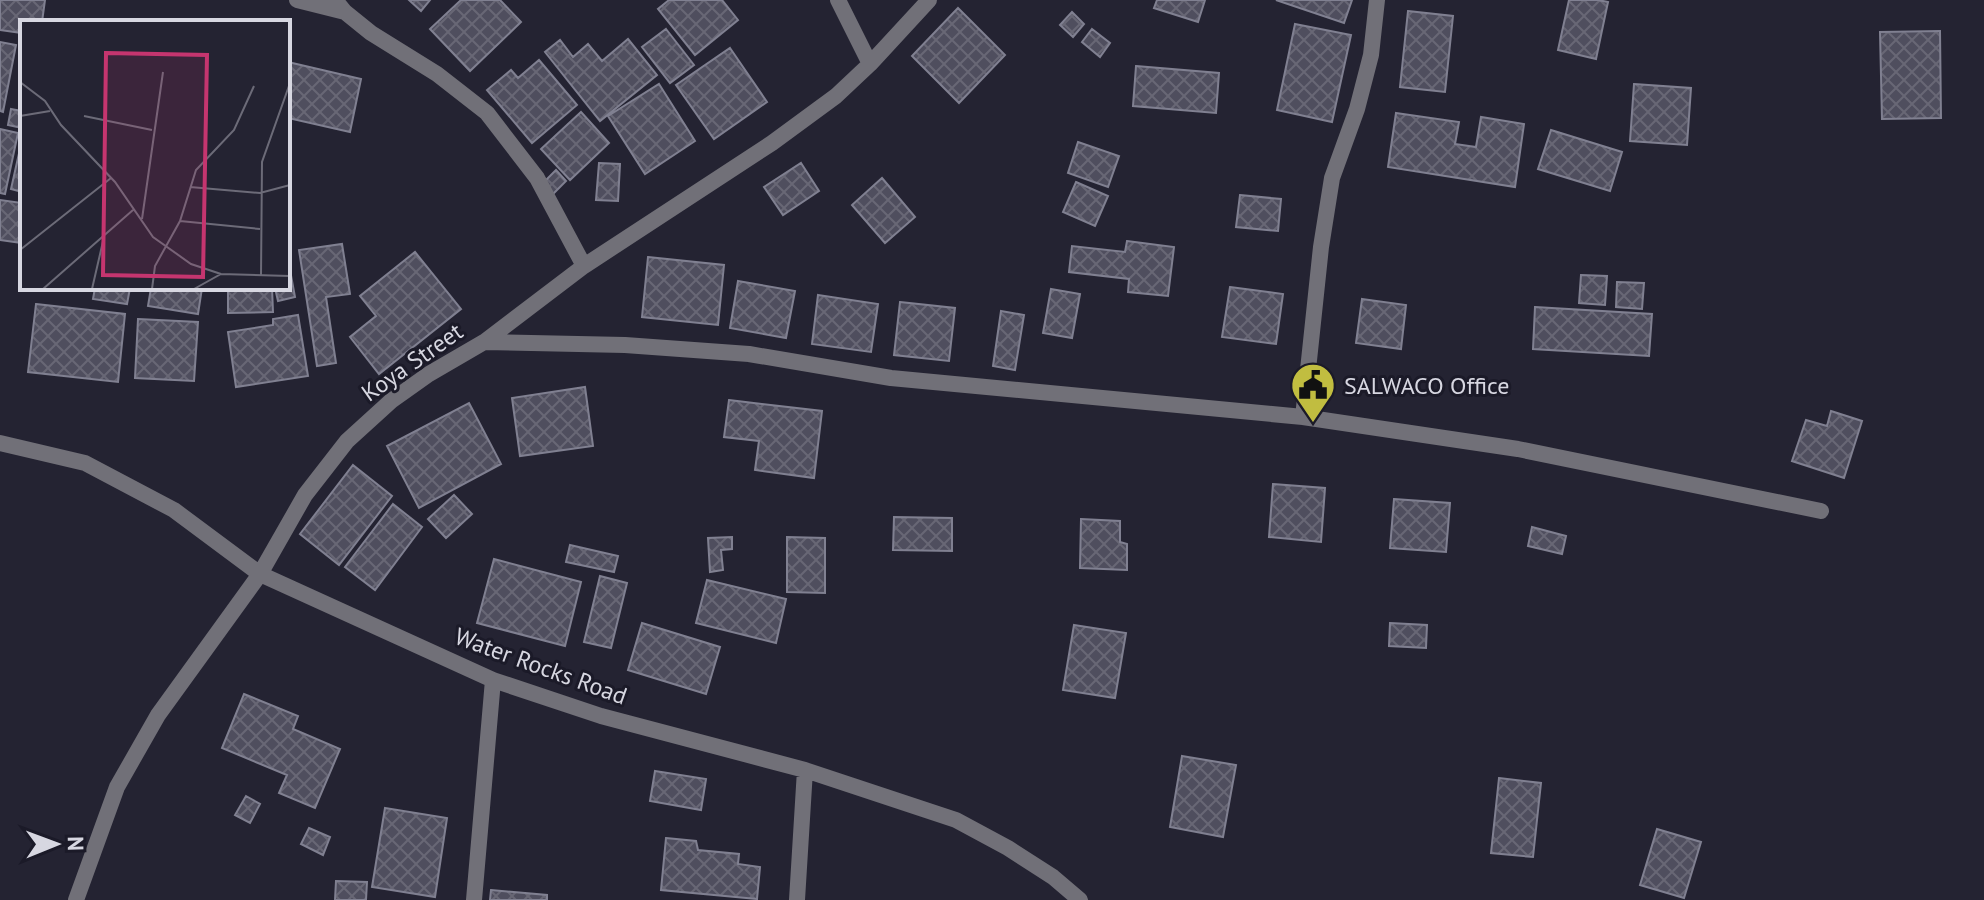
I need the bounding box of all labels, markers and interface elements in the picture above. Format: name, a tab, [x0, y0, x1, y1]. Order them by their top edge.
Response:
inset map	[20, 20, 290, 290]
street label: Koya Street	[355, 316, 469, 408]
public building icon: SALWACO Office	[1289, 361, 1337, 424]
place label: SALWACO Office	[1344, 370, 1509, 401]
street label: Water Rocks Road	[451, 620, 631, 712]
north arrow	[16, 804, 96, 884]
text: N	[62, 836, 90, 851]

